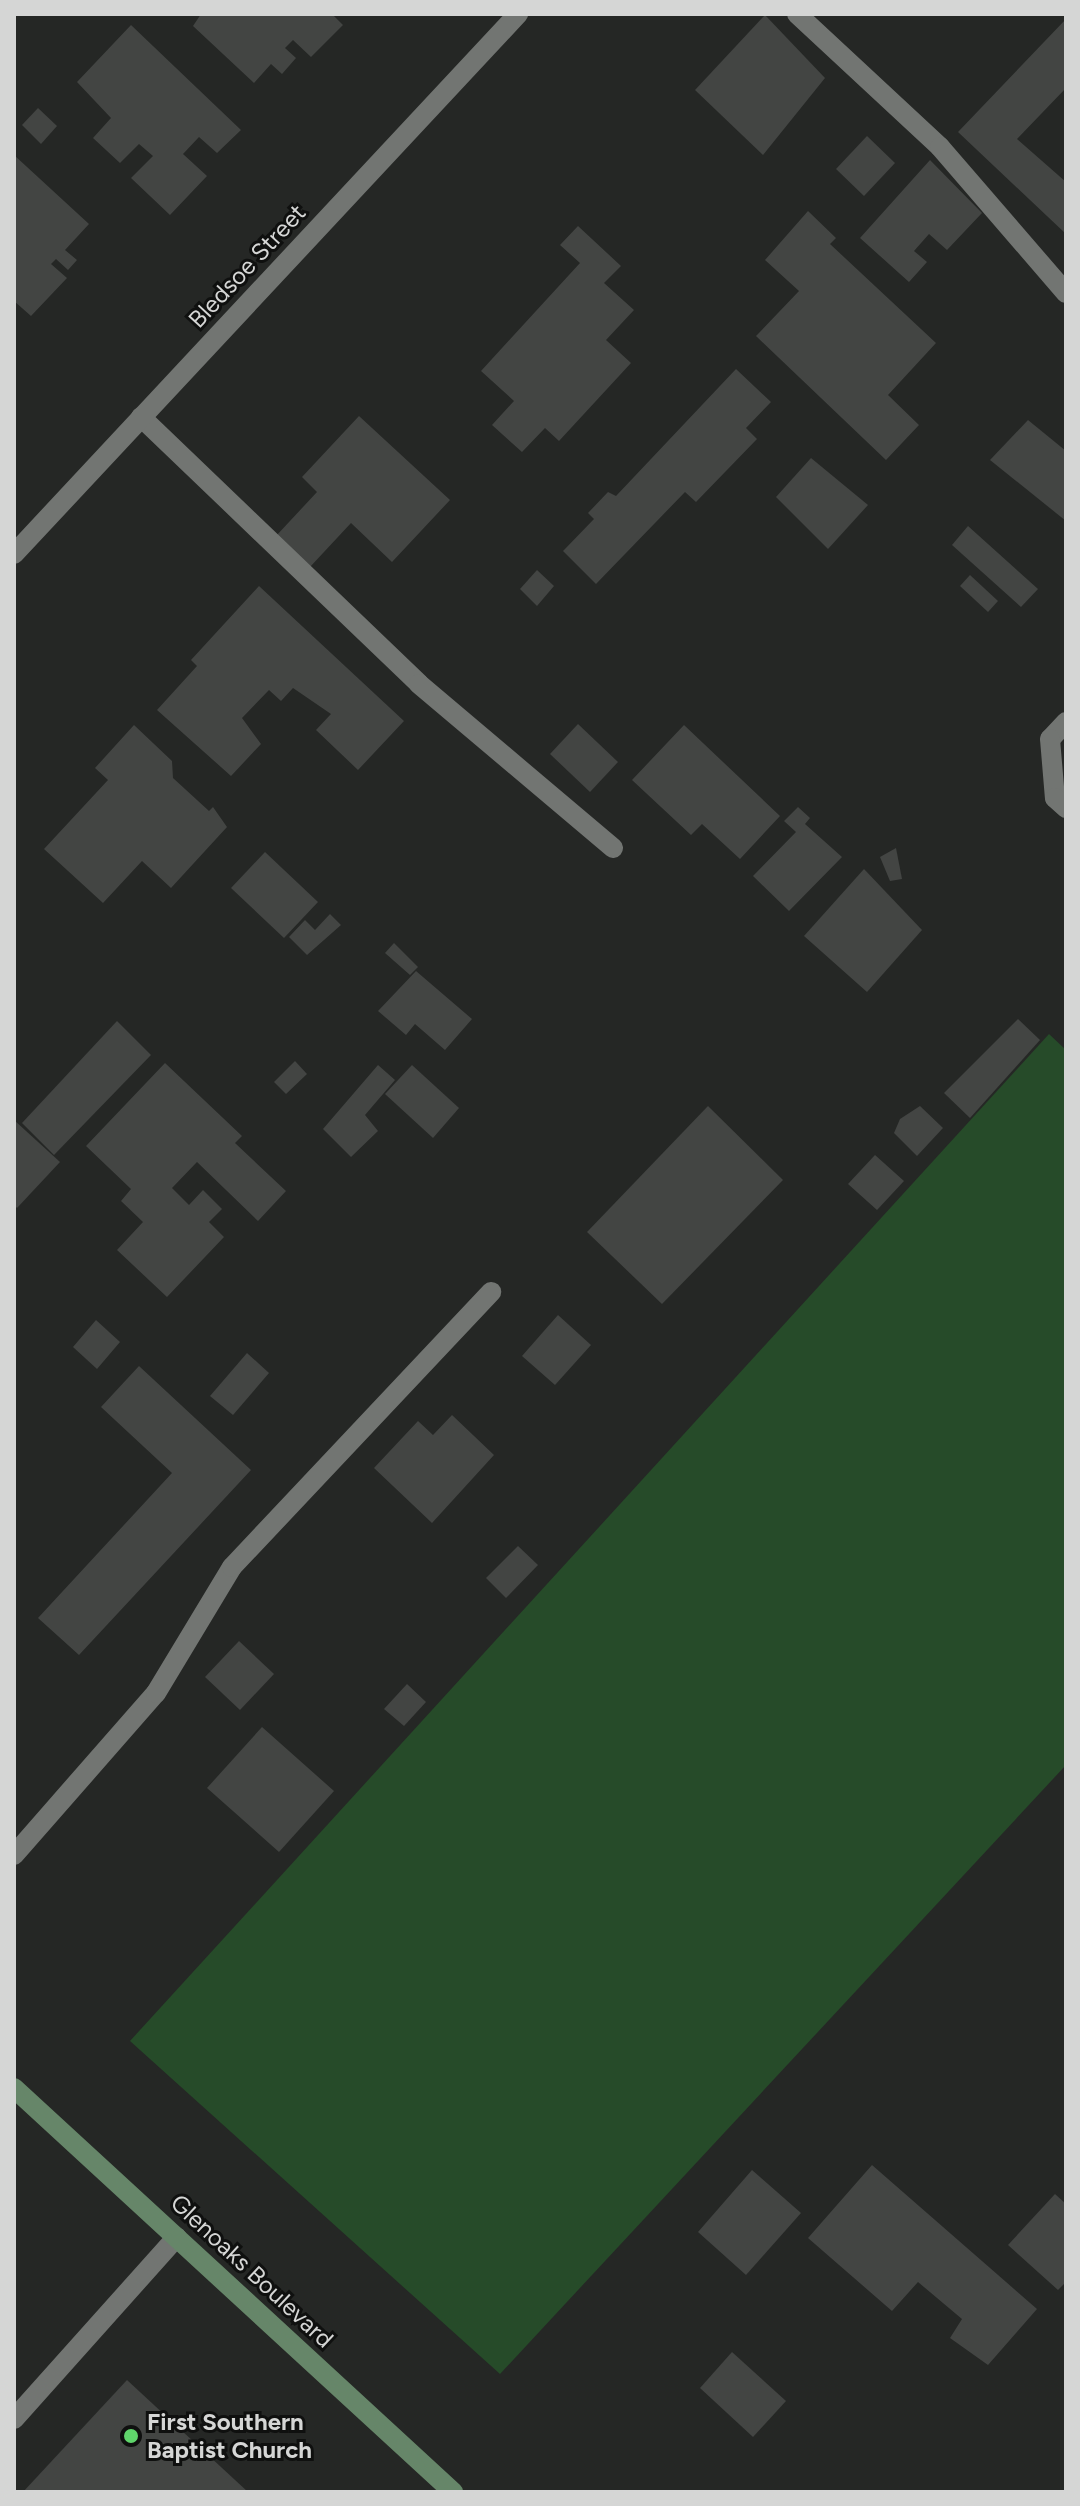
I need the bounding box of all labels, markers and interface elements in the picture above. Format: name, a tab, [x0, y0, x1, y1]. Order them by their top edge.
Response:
street label: Bledsoe Street	[182, 198, 312, 334]
street label: Glenoaks Boulevard	[165, 2188, 339, 2354]
place label: First Southern Baptist Church	[147, 2408, 312, 2464]
marker: First Southern Baptist Church	[122, 2427, 140, 2445]

